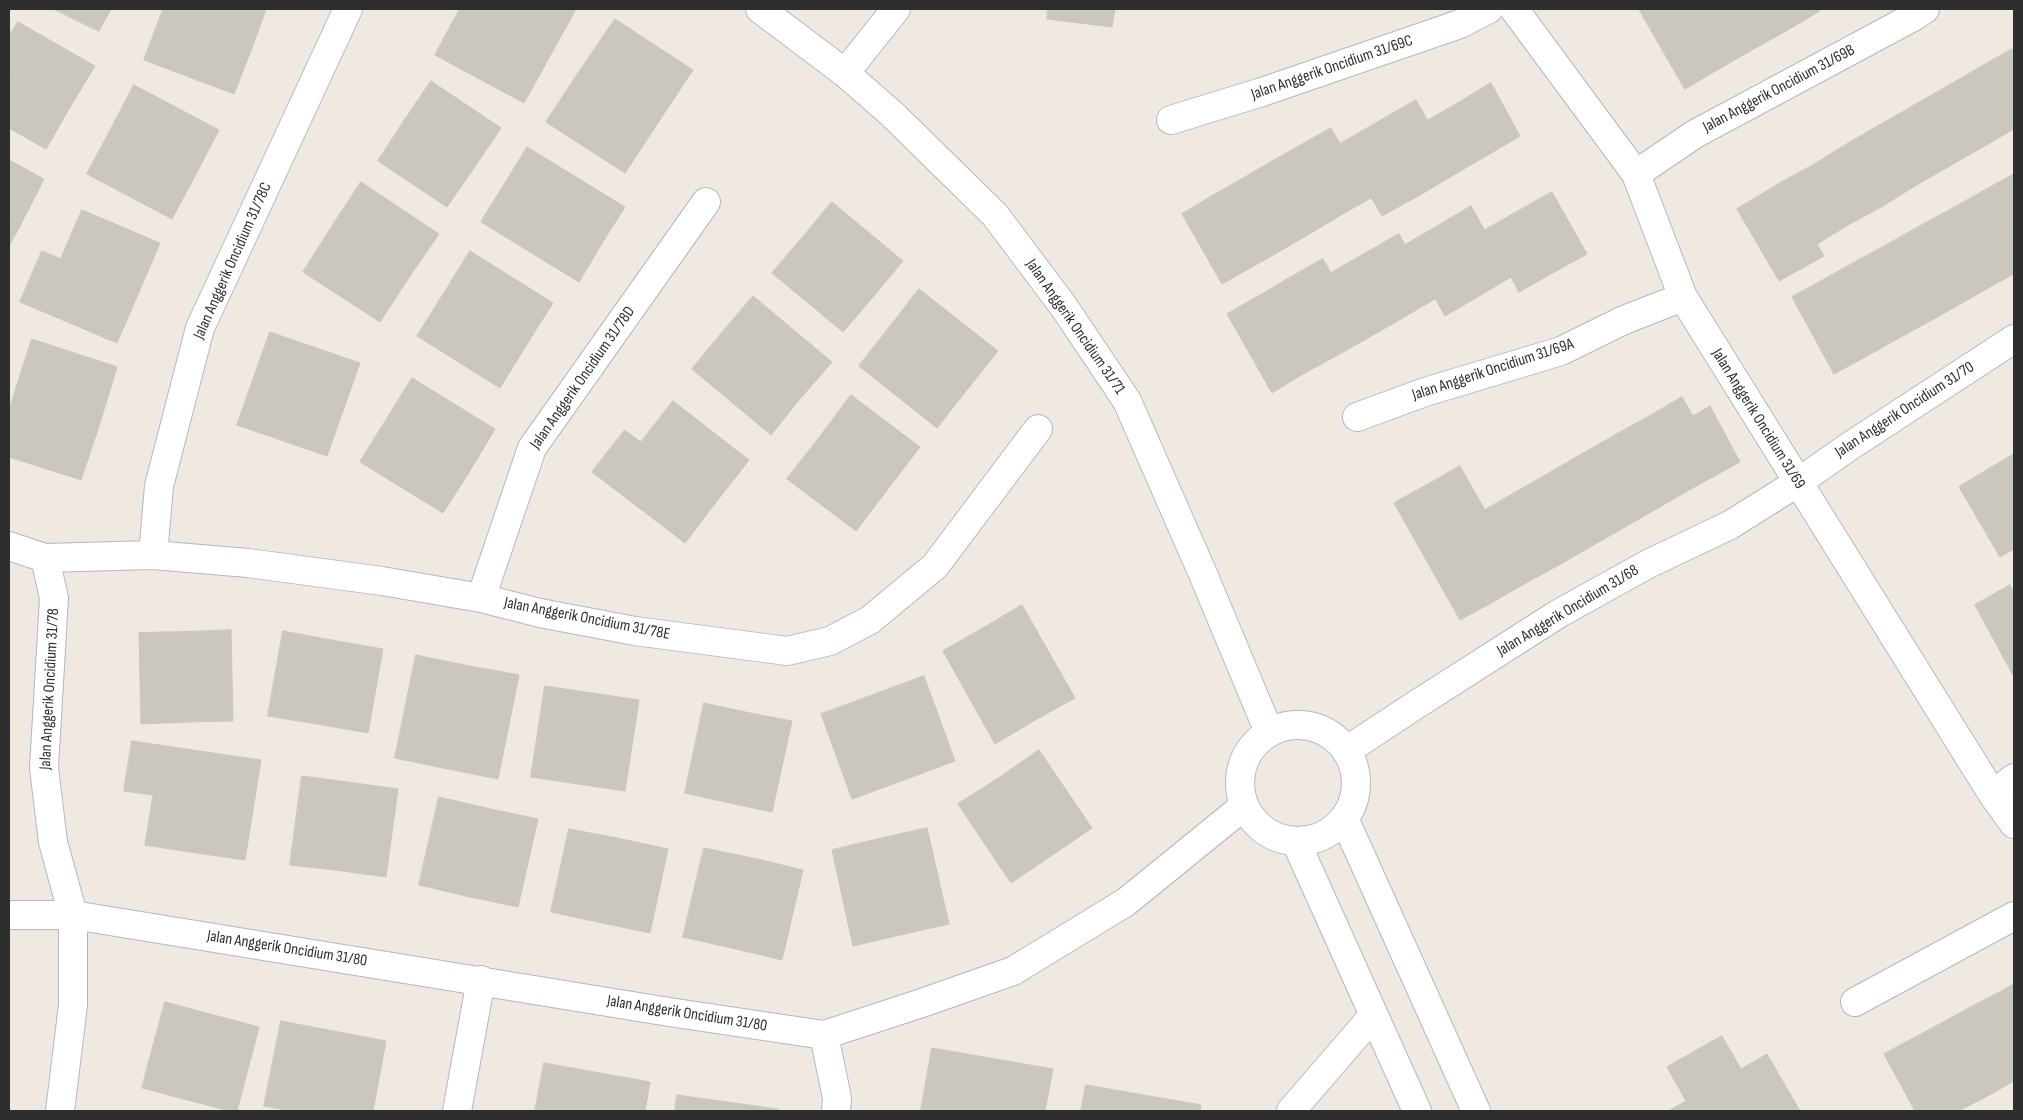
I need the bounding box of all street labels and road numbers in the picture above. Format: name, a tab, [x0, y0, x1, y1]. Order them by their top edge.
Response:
street label: Jalan Anggerik Oncidium 31/69C	[1249, 31, 1415, 105]
street label: Jalan Anggerik Oncidium 31/69B	[1700, 41, 1858, 137]
street label: Jalan Anggerik Oncidium 31/78C	[190, 180, 276, 342]
street label: Jalan Anggerik Oncidium 31/71	[1021, 256, 1129, 398]
street label: Jalan Anggerik Oncidium 31/78D	[526, 303, 640, 453]
street label: Jalan Anggerik Oncidium 31/69A	[1410, 335, 1576, 405]
street label: Jalan Anggerik Oncidium 31/69	[1707, 345, 1809, 493]
street label: Jalan Anggerik Oncidium 31/70	[1832, 358, 1978, 462]
street label: Jalan Anggerik Oncidium 31/68	[1494, 561, 1642, 661]
street label: Jalan Anggerik Oncidium 31/78E	[502, 594, 672, 644]
street label: Jalan Anggerik Oncidium 31/78	[36, 608, 64, 770]
street label: Jalan Anggerik Oncidium 31/80	[206, 927, 368, 971]
street label: Jalan Anggerik Oncidium 31/80	[606, 992, 768, 1036]

